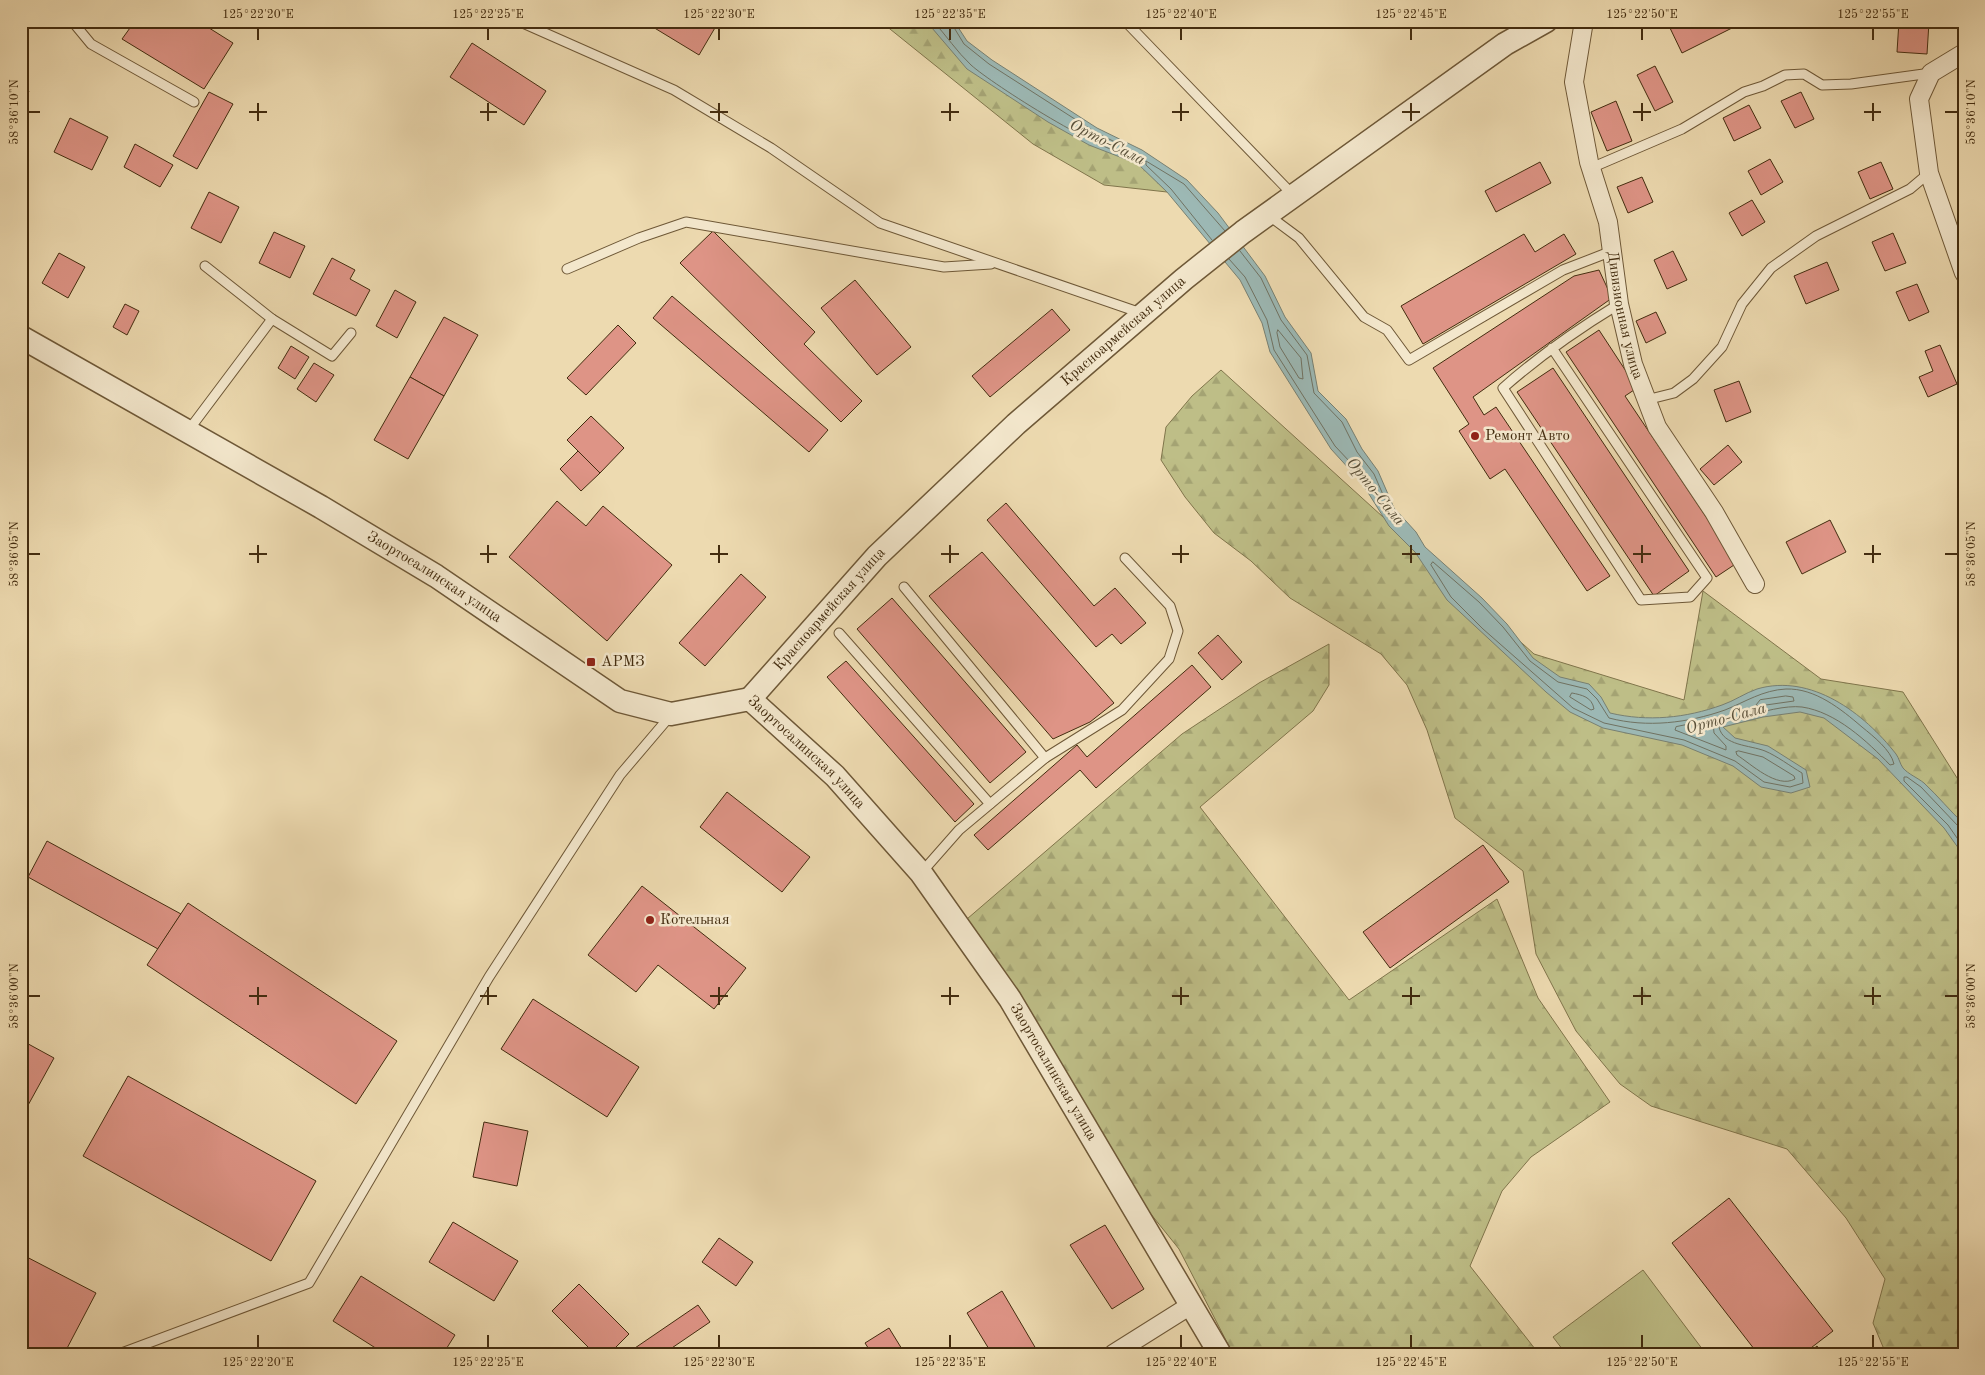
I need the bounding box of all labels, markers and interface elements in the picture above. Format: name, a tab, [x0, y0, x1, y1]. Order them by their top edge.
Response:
text: 125°22'20"E	[222, 8, 294, 21]
text: 125°22'25"E	[452, 8, 524, 21]
text: 125°22'30"E	[683, 8, 755, 21]
text: 125°22'35"E	[914, 8, 986, 21]
text: 125°22'40"E	[1145, 8, 1217, 21]
text: 125°22'45"E	[1375, 8, 1447, 21]
text: 125°22'50"E	[1606, 8, 1678, 21]
text: 125°22'55"E	[1837, 8, 1909, 21]
text: 58°36'10"N	[8, 79, 21, 145]
text: 58°36'10"N	[1965, 79, 1978, 145]
water label: Орто-Сала	[1067, 117, 1148, 169]
street label: Дивизионная улица	[1604, 250, 1646, 382]
street label: Красноармейская улица	[1058, 273, 1189, 389]
place label: Ремонт Авто	[1485, 429, 1570, 444]
marker: Ремонт Авто	[1469, 430, 1481, 442]
water label: Орто-Сала	[1343, 455, 1407, 529]
text: 58°36'05"N	[8, 521, 21, 587]
text: 58°36'05"N	[1965, 521, 1978, 587]
street label: Заортосалинская улица	[364, 529, 505, 626]
street label: Красноармейская улица	[771, 544, 889, 674]
place label: АРМЗ	[601, 655, 645, 670]
marker: АРМЗ	[585, 656, 597, 668]
street label: Заортосалинская улица	[745, 693, 868, 812]
water label: Орто-Сала	[1684, 701, 1768, 737]
place label: Котельная	[660, 913, 730, 928]
marker: Котельная	[644, 914, 656, 926]
text: 58°36'00"N	[8, 963, 21, 1029]
text: 58°36'00"N	[1965, 963, 1978, 1029]
street label: Заортосалинская улица	[1007, 1001, 1100, 1144]
text: 125°22'20"E	[222, 1356, 294, 1369]
text: 125°22'25"E	[452, 1356, 524, 1369]
text: 125°22'30"E	[683, 1356, 755, 1369]
text: 125°22'35"E	[914, 1356, 986, 1369]
text: 125°22'40"E	[1145, 1356, 1217, 1369]
text: 125°22'45"E	[1375, 1356, 1447, 1369]
text: 125°22'50"E	[1606, 1356, 1678, 1369]
text: 125°22'55"E	[1837, 1356, 1909, 1369]

